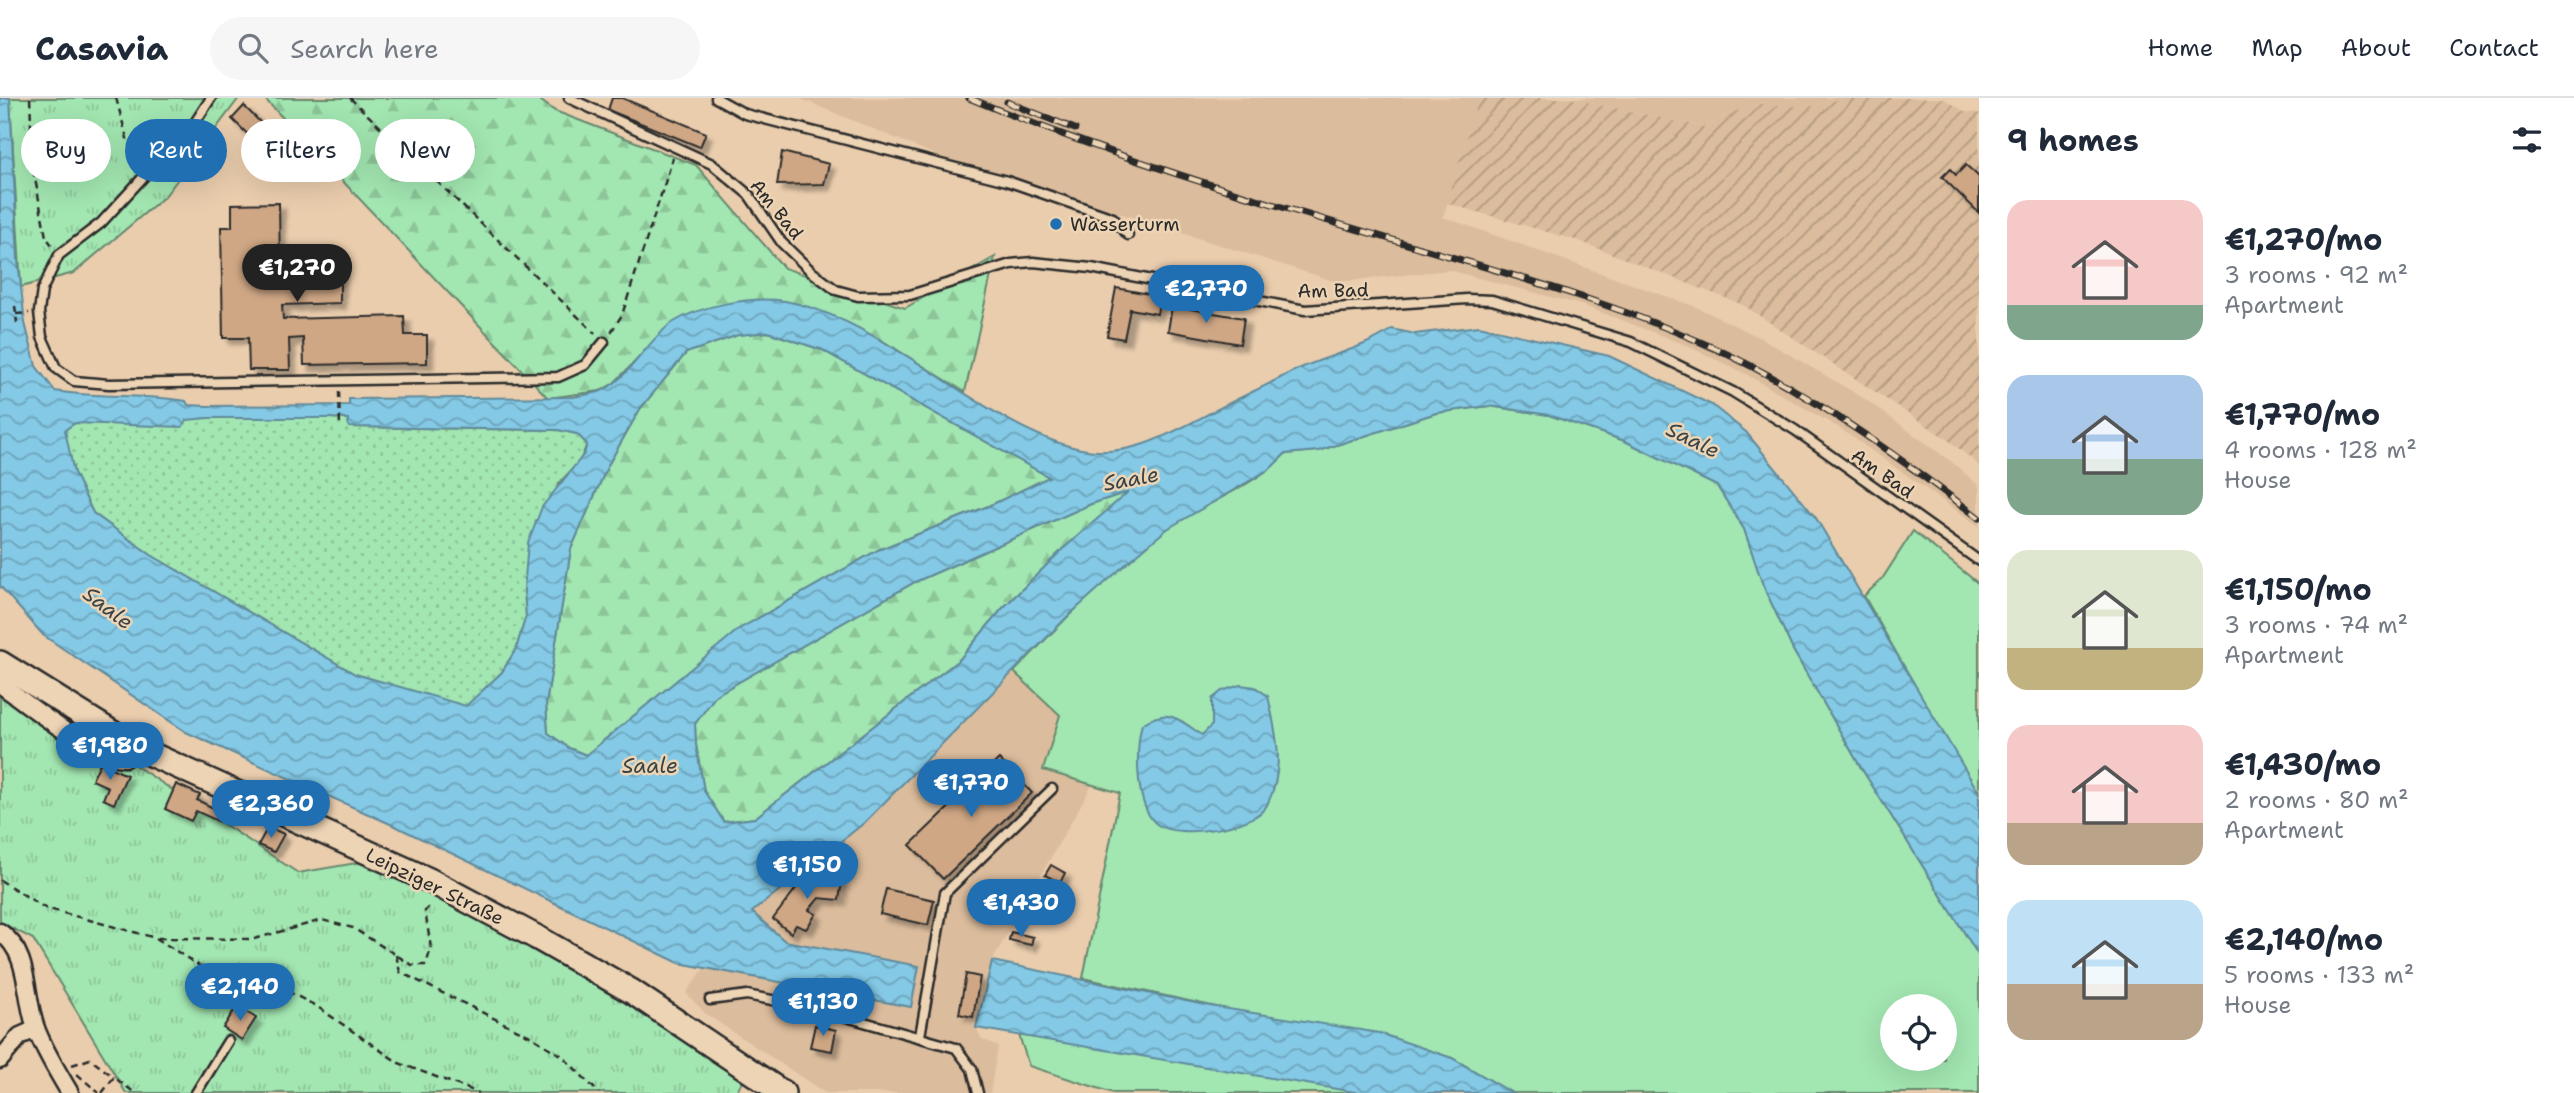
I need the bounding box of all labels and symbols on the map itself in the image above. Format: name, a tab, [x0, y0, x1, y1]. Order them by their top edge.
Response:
street label: Am Bad	[744, 174, 809, 245]
place label: Wasserturm	[1070, 212, 1180, 237]
marker: Wasserturm	[1048, 216, 1064, 232]
pin: €1,270	[240, 244, 354, 304]
pin: €2,770	[1149, 266, 1263, 325]
street label: Am Bad	[1297, 277, 1369, 304]
water label: Saale	[1662, 415, 1724, 465]
street label: Am Bad	[1846, 443, 1919, 504]
water label: Saale	[1101, 460, 1161, 498]
water label: Saale	[77, 580, 139, 636]
pin: €1,980	[53, 722, 167, 782]
water label: Saale	[622, 752, 678, 780]
pin: €1,770	[914, 760, 1028, 819]
pin: €2,360	[214, 780, 328, 840]
street label: Leipziger Straße	[362, 842, 508, 931]
pin: €1,150	[750, 842, 864, 901]
pin: €1,430	[964, 880, 1078, 939]
pin: €2,140	[183, 964, 297, 1023]
pin: €1,130	[766, 978, 880, 1038]

